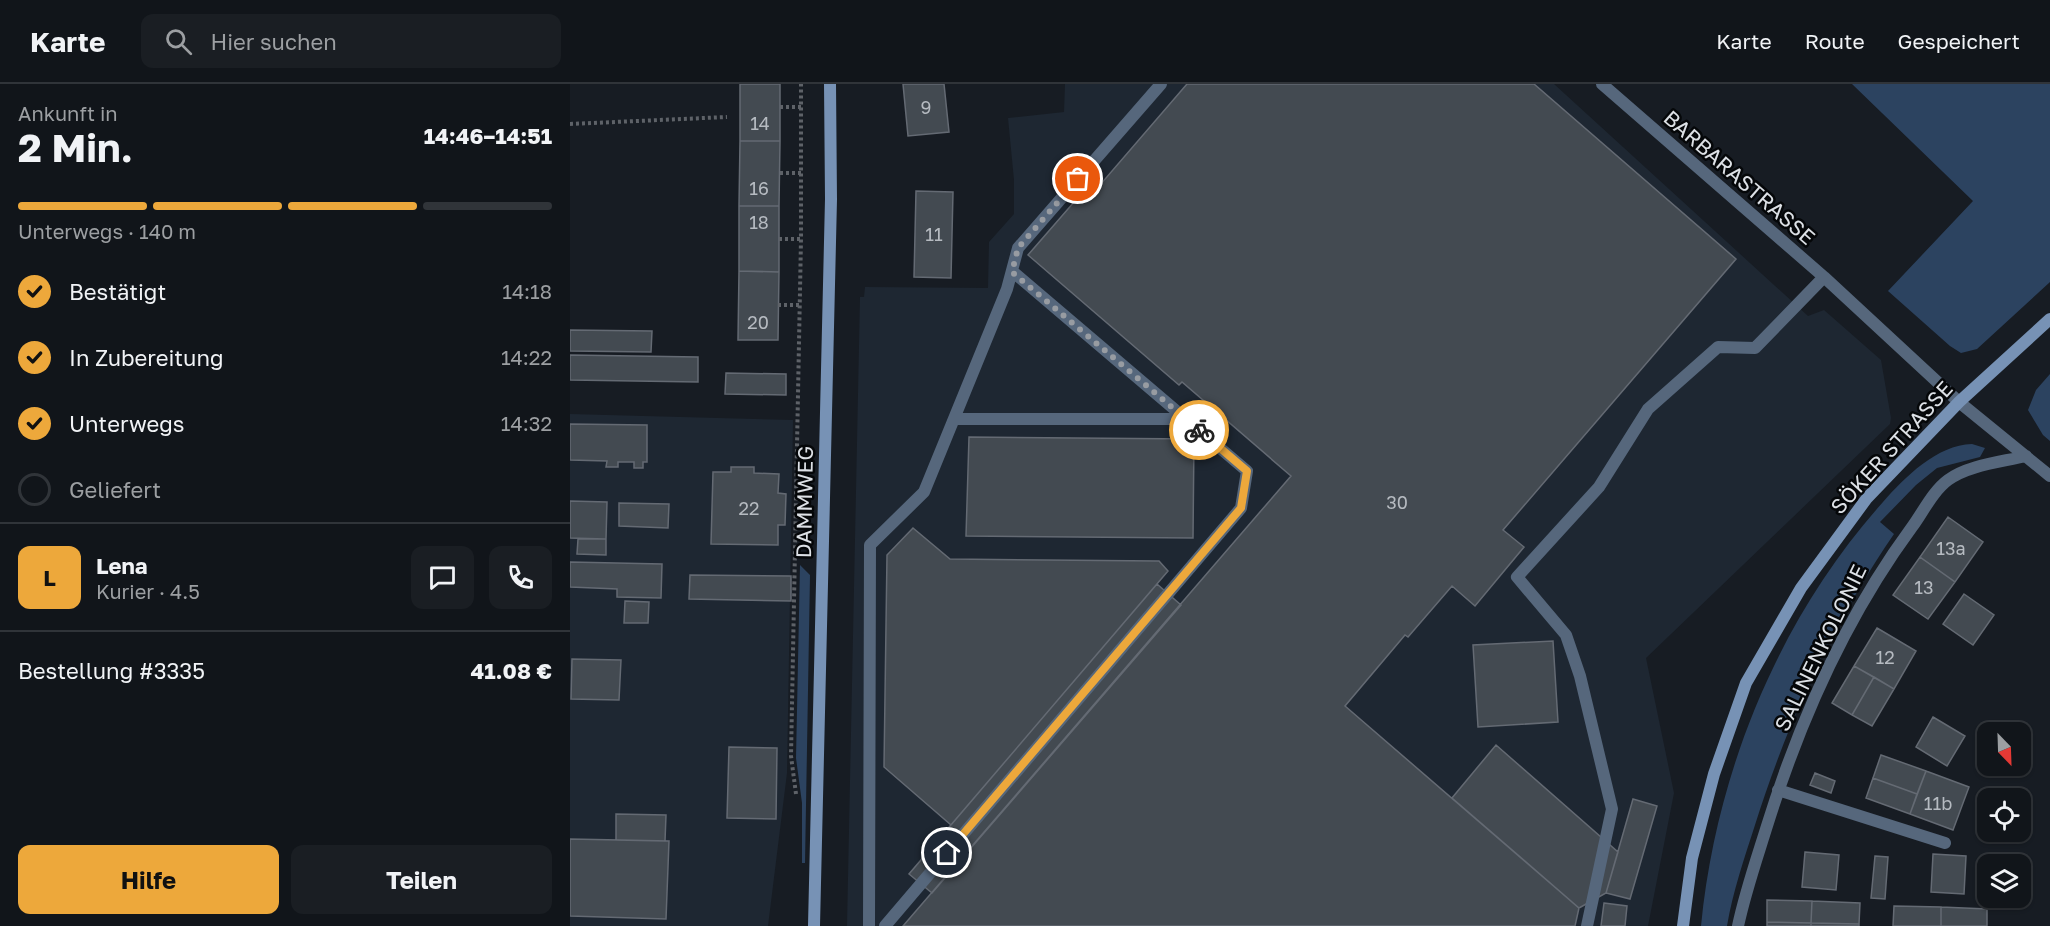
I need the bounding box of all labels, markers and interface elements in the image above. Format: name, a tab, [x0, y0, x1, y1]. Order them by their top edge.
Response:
search box	[141, 14, 561, 68]
text: Karte	[30, 25, 105, 58]
icon: search	[162, 25, 195, 58]
text: Hier suchen	[210, 28, 337, 55]
text: Karte	[1716, 28, 1772, 54]
text: Route	[1805, 28, 1865, 54]
text: Gespeichert	[1898, 28, 2020, 54]
house number: 9	[921, 96, 931, 118]
text: Ankunft in	[18, 101, 118, 125]
street label: BARBARASTRASSE	[1659, 104, 1821, 250]
house number: 14	[750, 112, 770, 134]
text: 14:46–14:51	[424, 122, 552, 149]
text: 2 Min.	[18, 124, 133, 171]
pin	[1052, 153, 1103, 204]
icon: bag	[1061, 162, 1094, 195]
house number: 16	[749, 177, 769, 199]
house number: 18	[749, 211, 769, 233]
text: Unterwegs · 140 m	[18, 219, 196, 243]
house number: 11	[925, 223, 943, 245]
icon: check	[18, 275, 51, 308]
text: Bestätigt	[69, 278, 166, 305]
text: 14:18	[502, 279, 552, 303]
house number: 20	[747, 311, 769, 333]
icon: check	[18, 341, 51, 374]
text: In Zubereitung	[69, 344, 224, 371]
text: 14:22	[501, 345, 552, 369]
street label: SÖKER STRASSE	[1825, 376, 1958, 519]
courier	[1169, 400, 1229, 460]
icon: check	[18, 407, 51, 440]
text: Unterwegs	[69, 410, 185, 437]
text: 14:32	[501, 411, 552, 435]
icon: bike	[1183, 414, 1216, 447]
street label: DAMMWEG	[790, 446, 818, 558]
text: Geliefert	[69, 476, 161, 503]
house number: 30	[1386, 491, 1408, 513]
house number: 22	[739, 497, 759, 519]
house number: 13a	[1936, 537, 1966, 559]
button: chat	[411, 546, 474, 609]
button: phone	[489, 546, 552, 609]
text: Lena	[96, 552, 148, 579]
street label: SALINENKOLONIE	[1768, 560, 1872, 735]
text: L	[43, 564, 56, 591]
house number: 13	[1914, 576, 1934, 598]
text: Kurier · 4.5	[96, 579, 200, 603]
house number: 12	[1875, 646, 1895, 668]
text: Bestellung #3335	[18, 657, 205, 684]
text: 41.08 €	[470, 657, 552, 684]
north arrow	[1977, 722, 2031, 776]
map controls	[1977, 722, 2031, 908]
button: locate	[1977, 788, 2031, 842]
house number: 11b	[1924, 792, 1952, 814]
pin	[921, 827, 972, 878]
icon: home	[930, 836, 963, 869]
button: Hilfe	[18, 845, 279, 914]
button: Teilen	[291, 845, 552, 914]
button: layers	[1977, 854, 2031, 908]

